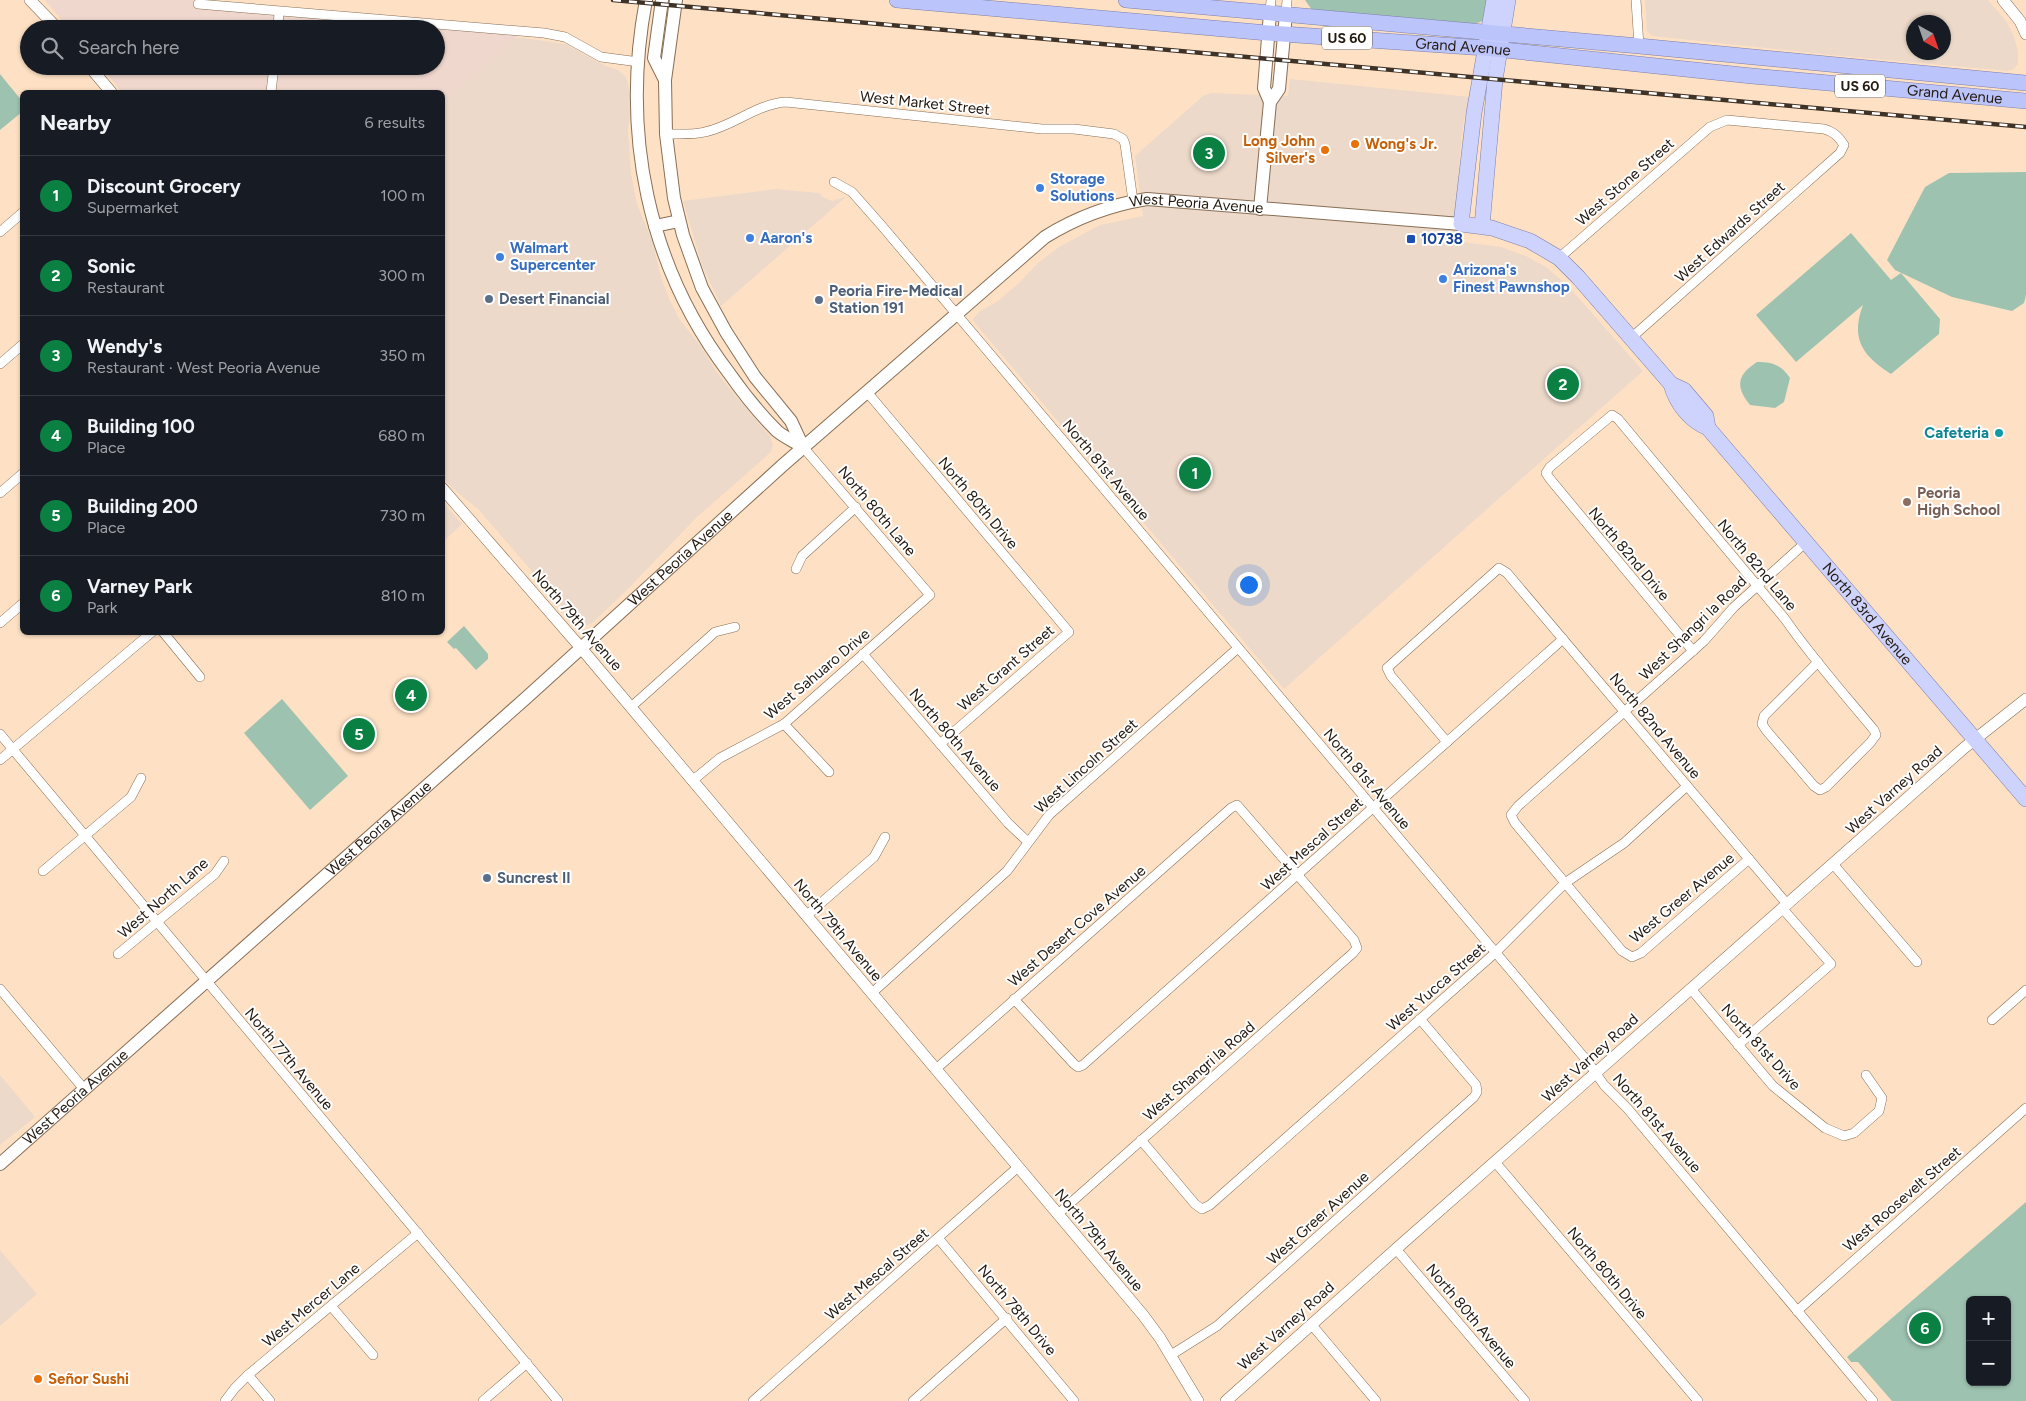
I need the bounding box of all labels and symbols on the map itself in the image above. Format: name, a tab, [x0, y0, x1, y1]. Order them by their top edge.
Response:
north arrow	[1906, 15, 1951, 60]
road number: US 60	[1322, 26, 1372, 49]
street label: Grand Avenue	[1415, 34, 1512, 60]
road number: US 60	[1835, 74, 1885, 98]
street label: Grand Avenue	[1906, 81, 2003, 108]
street label: West Market Street	[859, 87, 991, 119]
place label: Long John Silver's	[1243, 132, 1315, 167]
pin: 3	[1193, 134, 1225, 172]
street label: West Stone Street	[1572, 134, 1678, 230]
place label: Wong's Jr.	[1365, 135, 1438, 153]
marker: Wong's Jr.	[1349, 138, 1361, 150]
marker: Long John Silver's	[1319, 144, 1331, 156]
place label: Storage Solutions	[1050, 170, 1114, 205]
street label: West Edwards Street	[1671, 178, 1789, 286]
marker: Storage Solutions	[1034, 182, 1046, 194]
street label: West Peoria Avenue	[1128, 190, 1264, 217]
place label: Aaron's	[760, 229, 812, 247]
place label: 10738	[1421, 230, 1463, 248]
marker: Aaron's	[744, 232, 756, 244]
marker: 10738	[1405, 233, 1417, 245]
place label: Walmart Supercenter	[510, 239, 596, 274]
marker: Walmart Supercenter	[494, 251, 506, 263]
place label: Arizona's Finest Pawnshop	[1453, 261, 1570, 296]
marker: Arizona's Finest Pawnshop	[1437, 273, 1449, 285]
place label: Peoria Fire-Medical Station 191	[829, 282, 962, 317]
place label: Desert Financial	[499, 290, 609, 308]
marker: Desert Financial	[483, 293, 495, 305]
marker: Peoria Fire-Medical Station 191	[813, 294, 825, 306]
pin: 2	[1547, 365, 1579, 403]
street label: North 81st Avenue	[1059, 416, 1153, 524]
place label: Cafeteria	[1924, 424, 1989, 442]
marker: Cafeteria	[1993, 427, 2005, 439]
street label: North 80th Drive	[934, 453, 1022, 553]
pin: 1	[1179, 454, 1211, 492]
street label: North 80th Lane	[834, 462, 920, 560]
place label: Peoria High School	[1917, 484, 2000, 519]
marker: Peoria High School	[1901, 496, 1913, 508]
street label: North 82nd Drive	[1585, 504, 1673, 604]
street label: West Peoria Avenue	[624, 506, 736, 610]
street label: North 82nd Lane	[1714, 516, 1800, 614]
street label: North 83rd Avenue	[1818, 559, 1916, 668]
street label: North 79th Avenue	[528, 566, 626, 674]
your location	[1236, 572, 1262, 598]
street label: West Shangri la Road	[1636, 572, 1750, 684]
street label: West Grant Street	[954, 621, 1058, 715]
street label: West Sahuaro Drive	[761, 625, 873, 723]
street label: North 82nd Avenue	[1606, 670, 1704, 782]
pin: 4	[395, 676, 427, 714]
street label: North 80th Avenue	[905, 685, 1005, 795]
pin: 5	[343, 715, 375, 753]
street label: West Lincoln Street	[1031, 715, 1141, 817]
street label: North 81st Avenue	[1320, 725, 1414, 833]
street label: West Varney Road	[1842, 742, 1946, 838]
street label: West Peoria Avenue	[322, 777, 435, 880]
street label: West Mescal Street	[1257, 793, 1367, 895]
street label: West Greer Avenue	[1626, 849, 1738, 947]
street label: West North Lane	[114, 854, 212, 942]
street label: West Desert Cove Avenue	[1005, 861, 1149, 991]
place label: Suncrest II	[497, 869, 571, 887]
marker: Suncrest II	[481, 872, 493, 884]
street label: North 79th Avenue	[790, 875, 886, 985]
street label: West Yucca Street	[1383, 939, 1489, 1035]
street label: North 81st Drive	[1718, 1000, 1804, 1094]
street label: North 77th Avenue	[241, 1004, 337, 1114]
street label: West Varney Road	[1538, 1010, 1642, 1106]
street label: West Shangri la Road	[1139, 1018, 1259, 1124]
street label: West Peoria Avenue	[19, 1046, 132, 1148]
street label: North 81st Avenue	[1609, 1070, 1705, 1176]
street label: West Roosevelt Street	[1839, 1143, 1965, 1255]
street label: West Greer Avenue	[1263, 1168, 1373, 1268]
street label: North 79th Avenue	[1051, 1185, 1147, 1295]
street label: North 80th Drive	[1563, 1223, 1651, 1323]
street label: West Mescal Street	[822, 1224, 933, 1324]
street label: West Mercer Lane	[259, 1259, 363, 1351]
street label: North 80th Avenue	[1422, 1260, 1520, 1372]
street label: North 78th Drive	[974, 1261, 1060, 1359]
street label: West Varney Road	[1234, 1278, 1338, 1374]
pin: 6	[1909, 1309, 1941, 1347]
place label: Señor Sushi	[48, 1370, 129, 1388]
marker: Señor Sushi	[32, 1373, 44, 1385]

